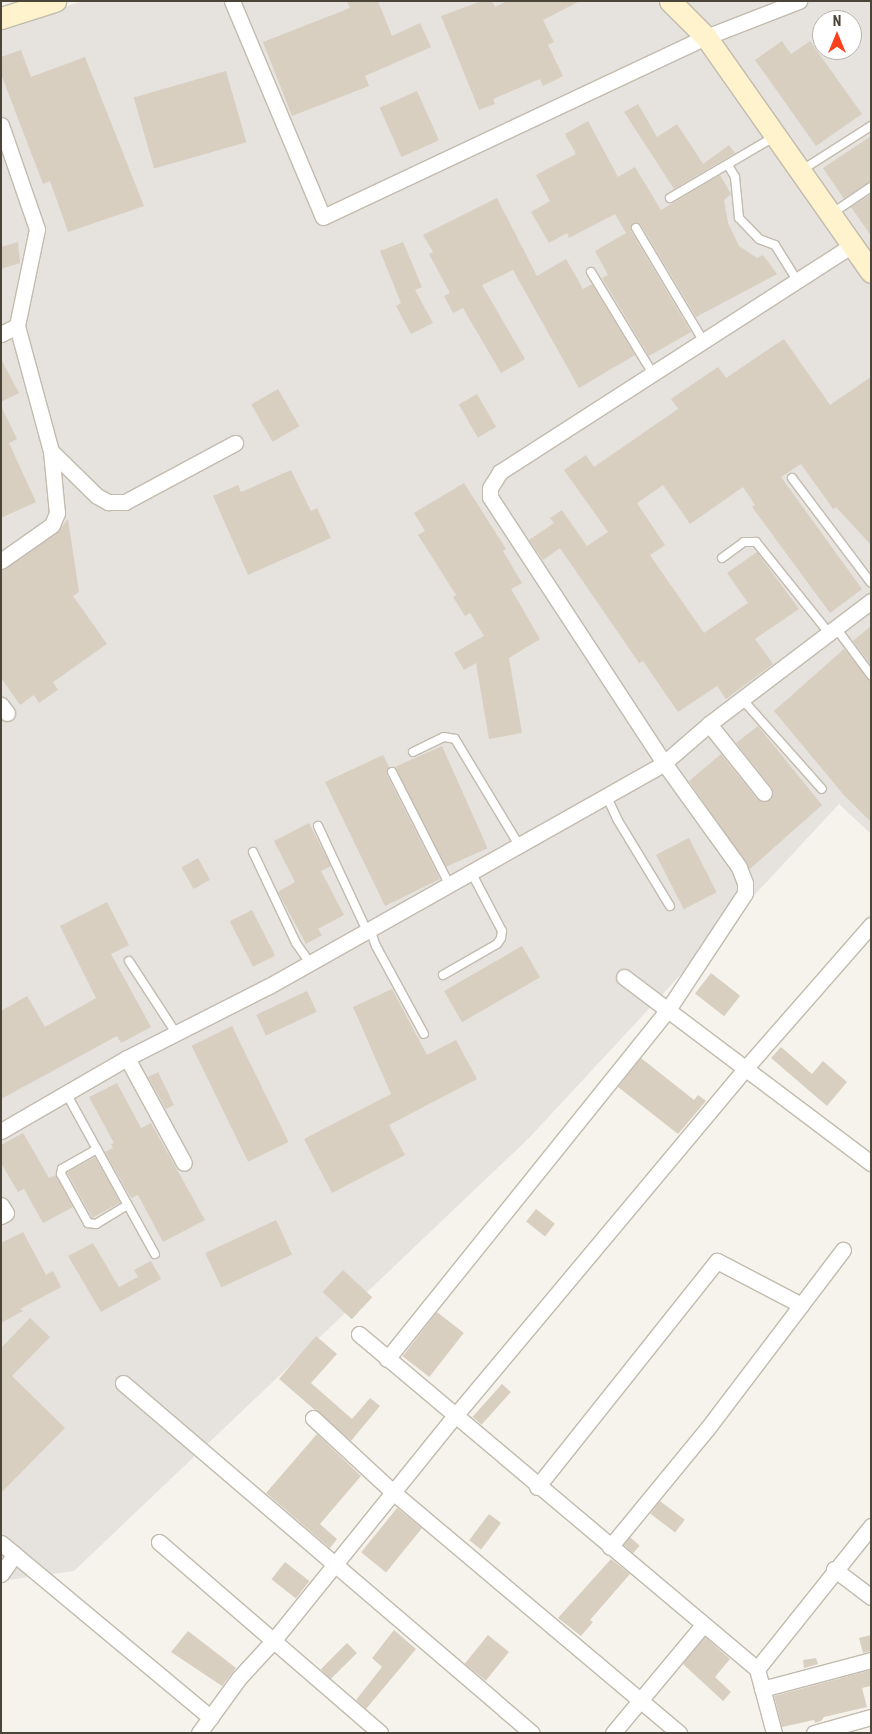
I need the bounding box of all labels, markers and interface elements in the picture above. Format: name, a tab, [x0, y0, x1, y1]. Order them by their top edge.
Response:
north arrow	[812, 10, 862, 60]
text: N	[833, 13, 841, 29]

